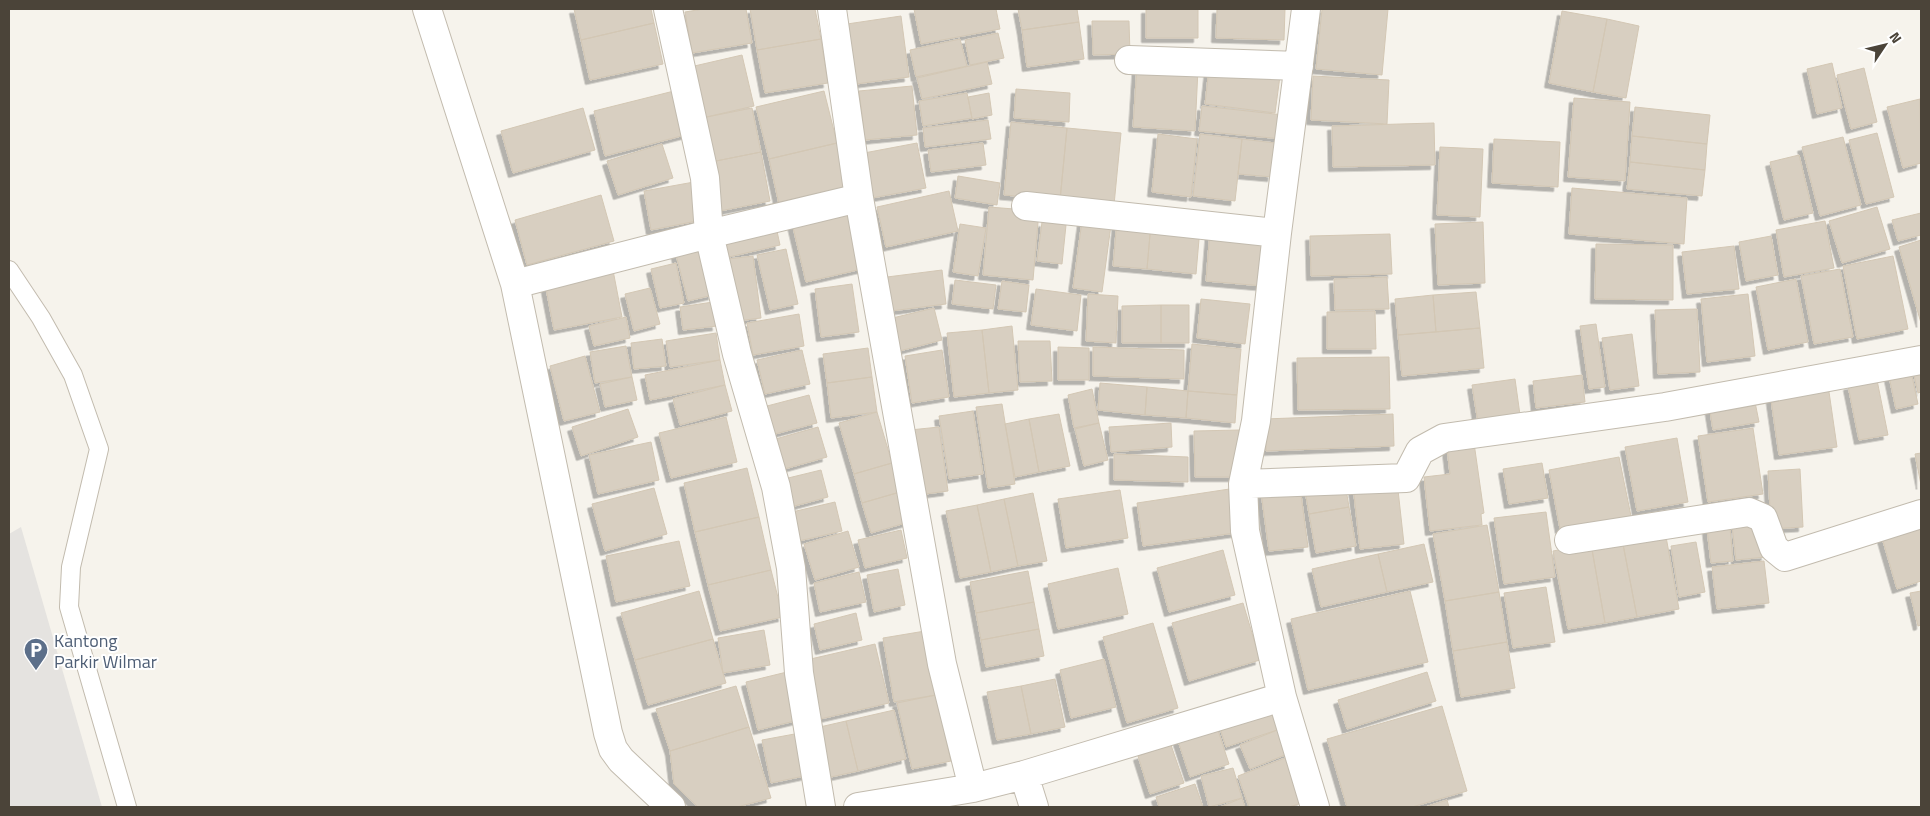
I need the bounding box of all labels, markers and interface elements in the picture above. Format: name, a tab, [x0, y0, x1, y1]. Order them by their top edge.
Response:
north arrow	[1860, 20, 1910, 70]
text: N	[1885, 27, 1907, 47]
place label: Kantong Parkir Wilmar	[54, 627, 157, 675]
parking icon: Kantong Parkir Wilmar	[23, 637, 49, 671]

